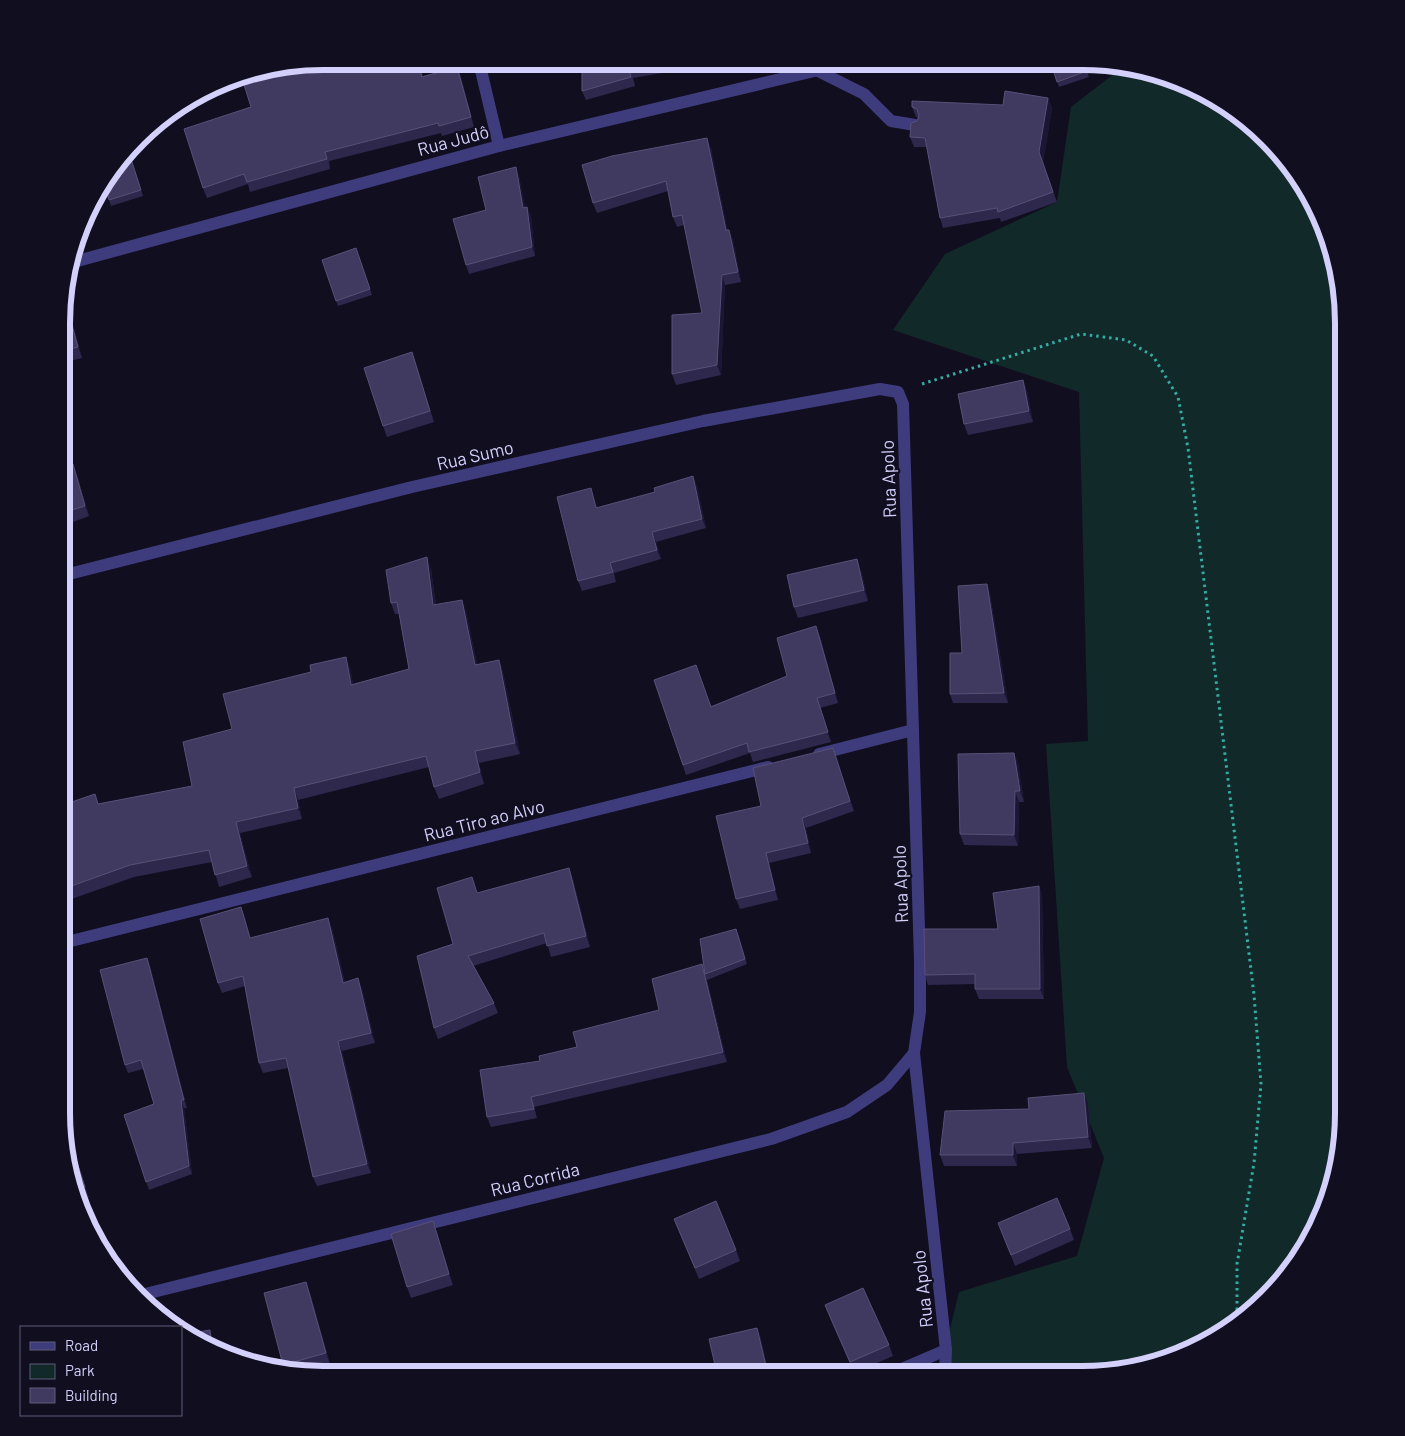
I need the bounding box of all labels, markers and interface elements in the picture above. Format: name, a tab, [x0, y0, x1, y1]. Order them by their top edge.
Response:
street label: Rua Judô	[415, 120, 491, 160]
street label: Rua Sumo	[434, 435, 516, 475]
street label: Rua Apolo	[876, 440, 900, 518]
street label: Rua Tiro ao Alvo	[421, 794, 547, 846]
street label: Rua Apolo	[888, 845, 912, 923]
street label: Rua Corrida	[488, 1157, 582, 1201]
street label: Rua Apolo	[907, 1249, 937, 1329]
legend	[20, 1326, 182, 1416]
text: Road	[65, 1336, 98, 1354]
text: Park	[65, 1361, 95, 1379]
text: Building	[65, 1386, 118, 1404]

